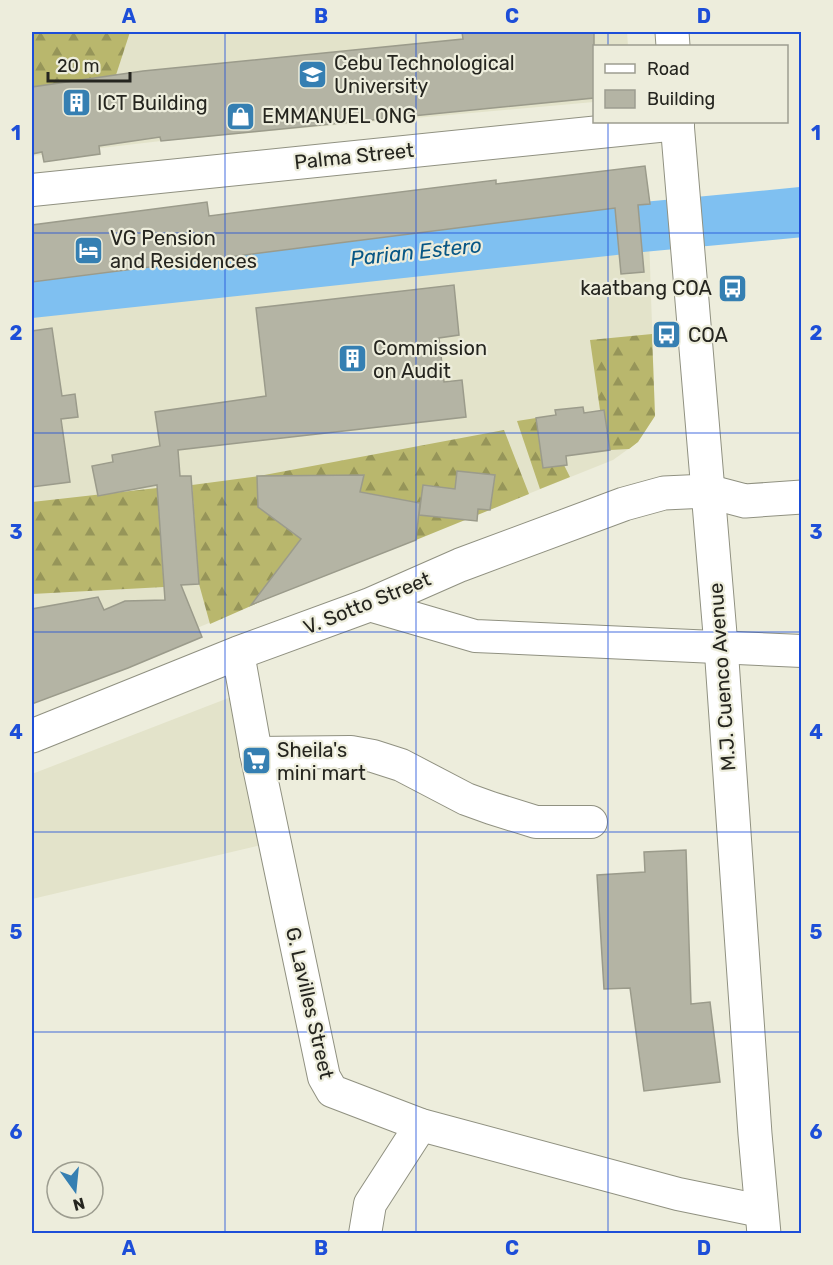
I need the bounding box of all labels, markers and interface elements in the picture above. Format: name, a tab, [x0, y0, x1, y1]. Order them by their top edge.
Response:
text: A	[122, 4, 137, 28]
text: B	[314, 4, 328, 28]
text: C	[505, 4, 519, 28]
text: D	[697, 4, 711, 28]
scale bar	[48, 45, 130, 83]
legend	[593, 45, 788, 123]
place label: Cebu Technological University	[334, 51, 515, 98]
text: 20 m	[57, 55, 99, 77]
school or university icon: Cebu Technological University	[297, 58, 329, 90]
text: Road	[647, 58, 690, 80]
building icon: ICT Building	[60, 87, 92, 119]
text: Building	[647, 88, 715, 110]
place label: ICT Building	[97, 91, 208, 115]
shop icon: EMMANUEL ONG	[225, 100, 257, 132]
place label: EMMANUEL ONG	[262, 104, 416, 128]
text: 1	[11, 121, 21, 145]
text: 1	[811, 121, 821, 145]
street label: Palma Street	[293, 138, 415, 174]
place label: VG Pension and Residences	[110, 226, 257, 273]
water label: Parian Estero	[349, 232, 483, 271]
hotel icon: VG Pension and Residences	[73, 234, 105, 266]
bus stop icon: kaatbang COA	[717, 272, 749, 304]
place label: kaatbang COA	[580, 276, 712, 300]
bus stop icon: COA	[651, 319, 683, 351]
text: 2	[10, 321, 23, 345]
text: 2	[810, 321, 823, 345]
place label: COA	[688, 323, 728, 347]
place label: Commission on Audit	[373, 336, 487, 383]
building icon: Commission on Audit	[336, 343, 368, 375]
text: 3	[9, 520, 23, 544]
text: 3	[809, 520, 823, 544]
street label: V. Sotto Street	[300, 566, 434, 639]
street label: M.J. Cuenco Avenue	[703, 582, 741, 772]
text: 4	[9, 720, 23, 744]
text: 4	[809, 720, 823, 744]
place label: Sheila's mini mart	[277, 738, 366, 785]
supermarket icon: Sheila's mini mart	[240, 745, 272, 777]
text: 5	[10, 920, 23, 944]
text: 5	[810, 920, 823, 944]
street label: G. Lavilles Street	[281, 925, 339, 1081]
text: 6	[9, 1120, 23, 1144]
text: 6	[809, 1120, 823, 1144]
north arrow	[45, 1160, 105, 1220]
text: N	[71, 1193, 87, 1215]
text: A	[122, 1236, 137, 1260]
text: B	[314, 1236, 328, 1260]
text: C	[505, 1236, 519, 1260]
text: D	[697, 1236, 711, 1260]

